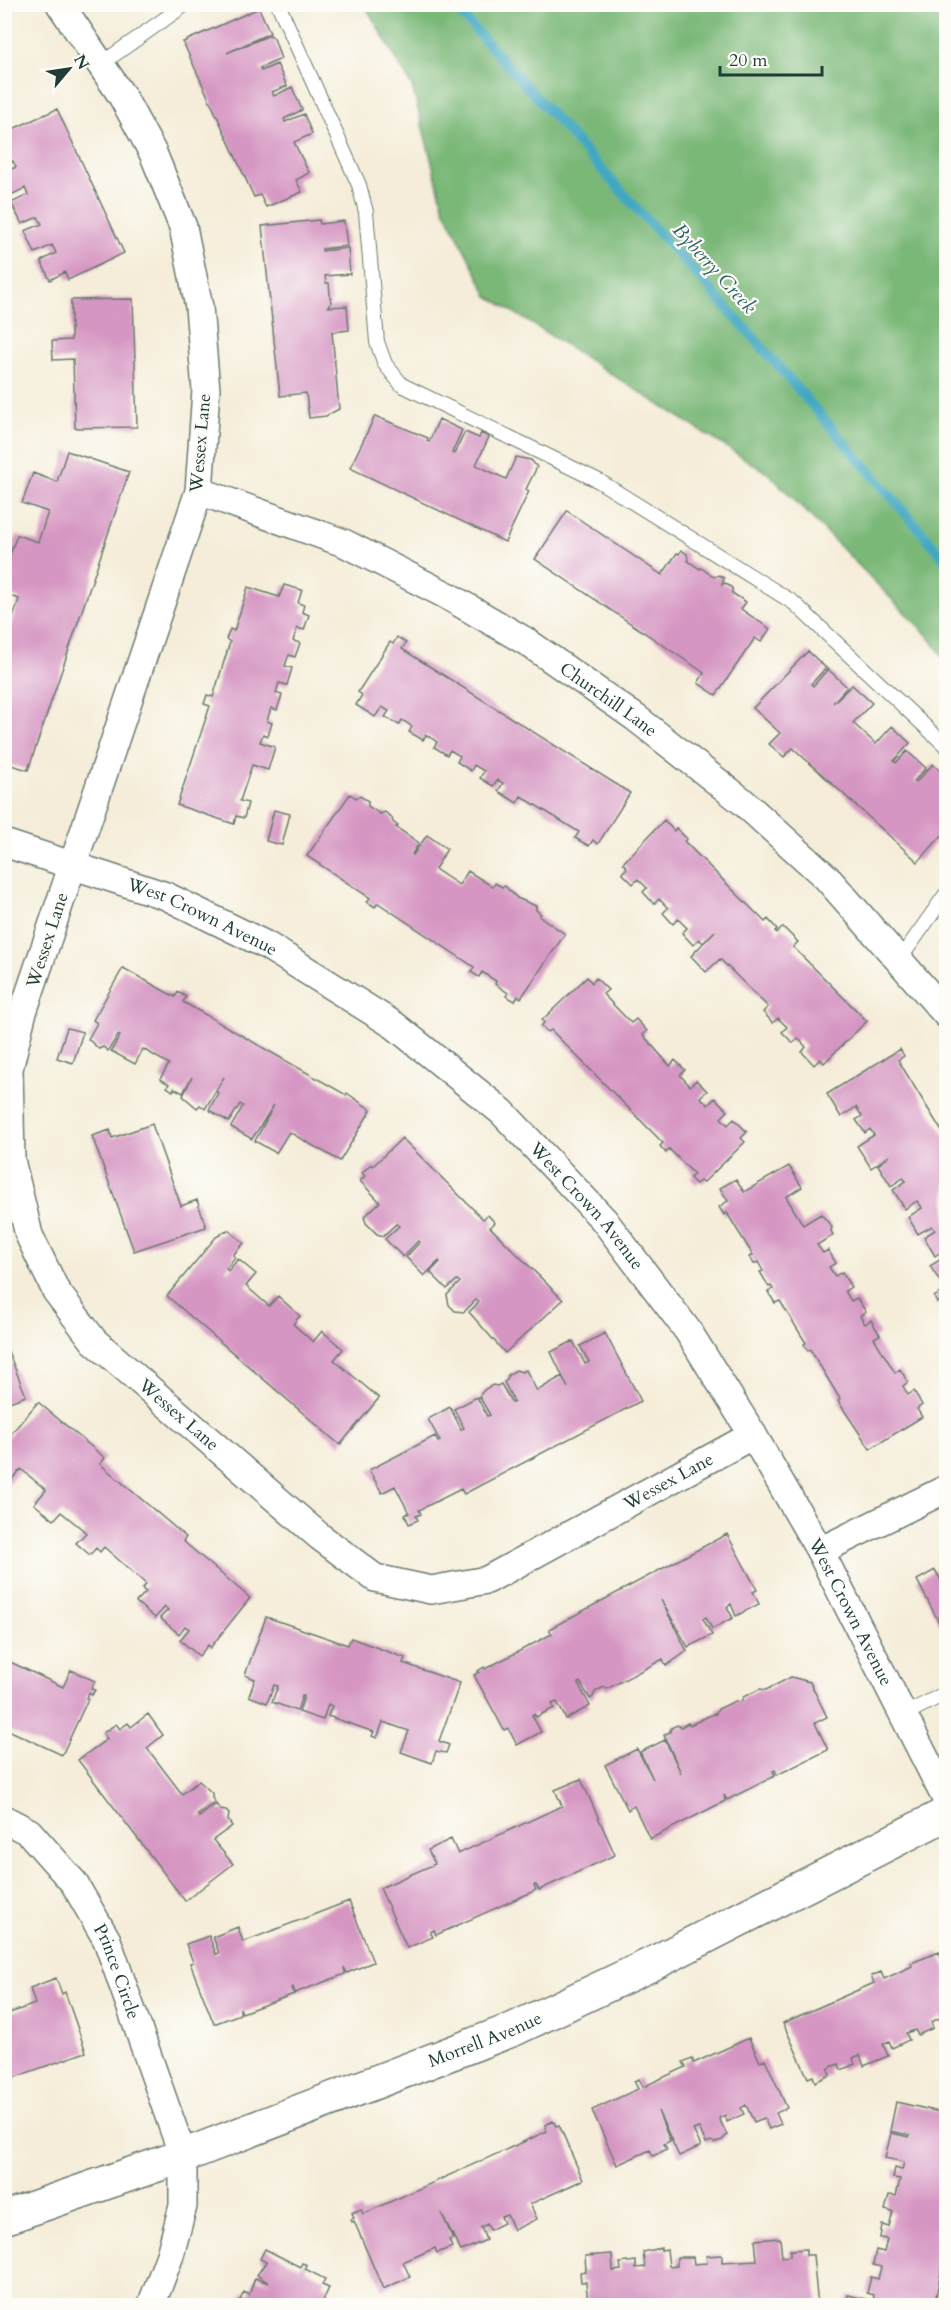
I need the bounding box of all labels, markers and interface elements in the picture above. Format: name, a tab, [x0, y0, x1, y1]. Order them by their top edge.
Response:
north arrow	[39, 39, 99, 99]
scale bar	[720, 39, 822, 77]
text: 20 m	[729, 48, 768, 73]
text: N	[68, 51, 94, 74]
water label: Byberry Creek	[667, 217, 763, 320]
street label: Wessex Lane	[184, 393, 217, 495]
street label: Churchill Lane	[555, 657, 662, 743]
street label: West Crown Avenue	[123, 872, 282, 962]
street label: Wessex Lane	[20, 889, 75, 992]
street label: West Crown Avenue	[523, 1136, 649, 1275]
street label: Wessex Lane	[132, 1372, 224, 1457]
street label: Wessex Lane	[618, 1447, 718, 1517]
street label: West Crown Avenue	[802, 1533, 898, 1690]
street label: Prince Circle	[87, 1919, 146, 2023]
street label: Morrell Avenue	[425, 2006, 546, 2074]

